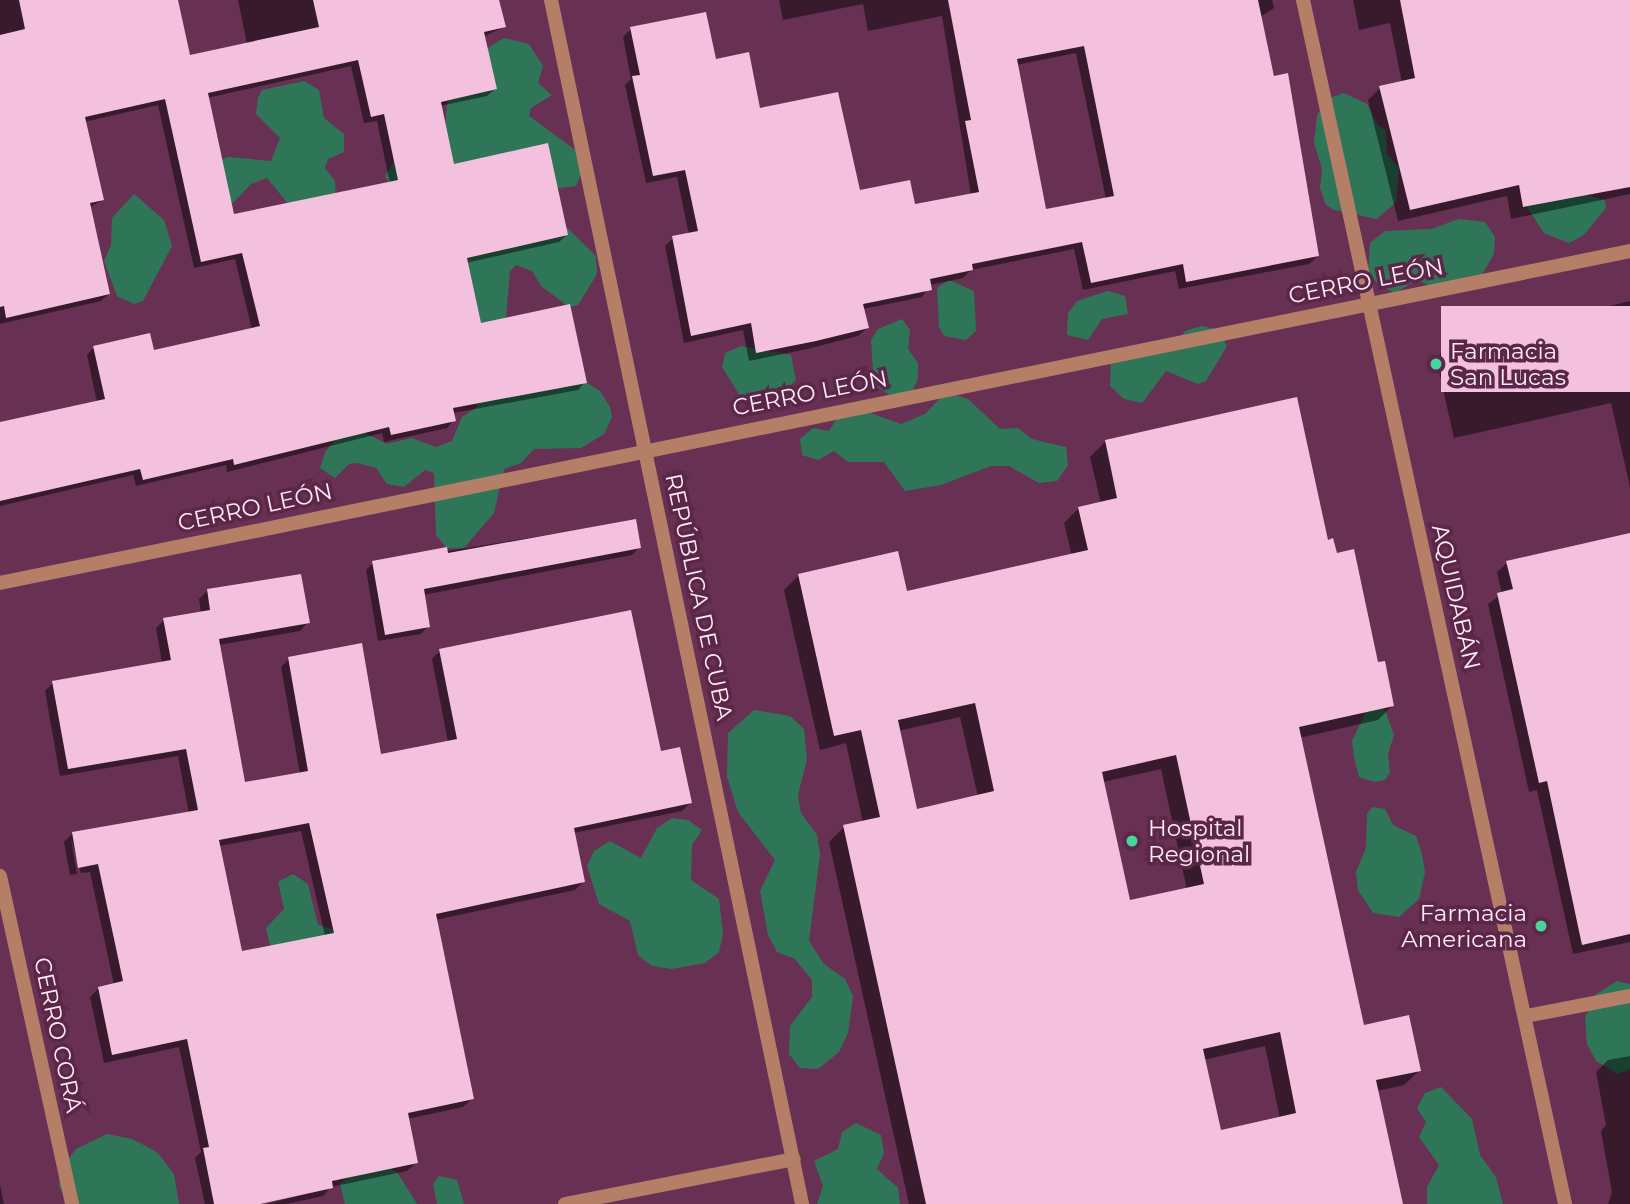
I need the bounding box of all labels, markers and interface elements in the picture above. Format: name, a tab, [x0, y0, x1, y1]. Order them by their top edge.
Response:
street label: CERRO LEÓN	[1286, 252, 1446, 310]
place label: Farmacia San Lucas	[1450, 337, 1566, 391]
marker: Farmacia San Lucas	[1428, 356, 1444, 372]
street label: CERRO LEÓN	[730, 364, 890, 422]
street label: REPÚBLICA DE CUBA	[659, 471, 739, 723]
street label: CERRO LEÓN	[175, 477, 335, 537]
street label: AQUIDABÁN	[1426, 522, 1486, 672]
place label: Hospital Regional	[1148, 814, 1250, 868]
marker: Hospital Regional	[1122, 831, 1142, 851]
place label: Farmacia Americana	[1401, 899, 1527, 953]
marker: Farmacia Americana	[1533, 918, 1549, 934]
street label: CERRO CORÁ	[28, 955, 88, 1115]

